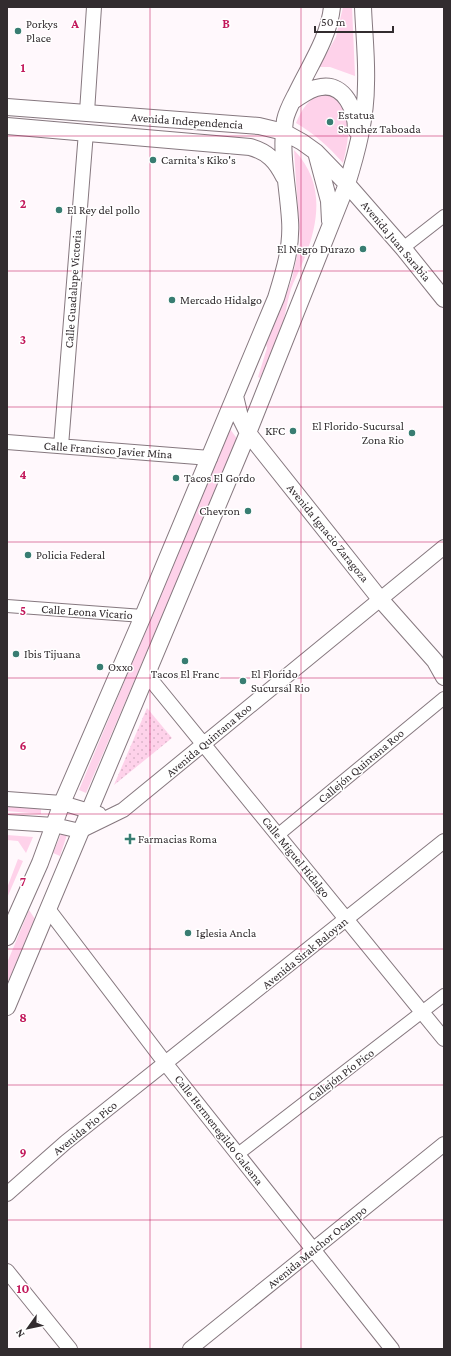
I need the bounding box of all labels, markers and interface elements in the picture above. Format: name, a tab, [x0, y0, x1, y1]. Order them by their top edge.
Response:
scale bar	[315, 8, 393, 34]
text: 50 m	[321, 15, 346, 29]
text: A	[70, 16, 79, 31]
text: B	[222, 16, 230, 31]
place label: Porkys Place	[26, 17, 58, 45]
marker: Porkys Place	[13, 26, 23, 36]
text: 1	[21, 60, 26, 75]
place label: Estatua Sanchez Taboada	[338, 108, 421, 136]
street label: Avenida Independencia	[130, 110, 244, 132]
marker: Estatua Sanchez Taboada	[325, 117, 335, 127]
place label: Carnita's Kiko's	[161, 153, 236, 167]
marker: Carnita's Kiko's	[148, 155, 158, 165]
text: 2	[20, 196, 27, 211]
street label: Avenida Juan Sarabia	[358, 198, 434, 284]
place label: El Rey del pollo	[67, 203, 140, 217]
marker: El Rey del pollo	[54, 205, 64, 215]
street label: Calle Guadalupe Victoria	[62, 229, 84, 349]
place label: El Negro Durazo	[277, 242, 355, 256]
marker: El Negro Durazo	[358, 244, 368, 254]
place label: Mercado Hidalgo	[180, 293, 262, 307]
marker: Mercado Hidalgo	[167, 295, 177, 305]
text: 3	[20, 332, 26, 347]
place label: El Florido-Sucursal Zona Rio	[312, 419, 404, 447]
place label: KFC	[265, 424, 285, 438]
marker: KFC	[288, 426, 298, 436]
marker: El Florido-Sucursal Zona Rio	[407, 428, 417, 438]
street label: Calle Francisco Javier Mina	[43, 439, 173, 462]
text: 4	[19, 467, 27, 482]
place label: Tacos El Gordo	[184, 471, 255, 485]
marker: Tacos El Gordo	[171, 473, 181, 483]
street label: Avenida Ignacio Zaragoza	[284, 481, 372, 585]
place label: Chevron	[199, 504, 241, 518]
marker: Chevron	[243, 506, 253, 516]
place label: Policia Federal	[36, 548, 105, 562]
marker: Policia Federal	[23, 550, 33, 560]
street label: Calle Leona Vicario	[41, 602, 133, 622]
text: 5	[20, 603, 26, 618]
place label: Ibis Tijuana	[24, 647, 81, 661]
marker: Ibis Tijuana	[11, 649, 21, 659]
marker: Tacos El Franc	[180, 656, 190, 666]
place label: Oxxo	[108, 660, 133, 674]
marker: Oxxo	[95, 662, 105, 672]
place label: Tacos El Franc	[151, 667, 219, 681]
place label: El Florido Sucursal Rio	[251, 667, 310, 695]
marker: El Florido Sucursal Rio	[238, 676, 248, 686]
street label: Avenida Quintana Roo	[163, 700, 255, 780]
street label: Callejón Quintana Roo	[315, 726, 407, 806]
text: 6	[19, 738, 27, 753]
street label: Calle Miguel Hidalgo	[259, 814, 333, 900]
place label: Farmacias Roma	[138, 832, 217, 846]
marker: Farmacias Roma	[125, 834, 135, 844]
text: 7	[20, 874, 26, 889]
street label: Avenida Sirak Baloyan	[259, 914, 351, 992]
place label: Iglesia Ancla	[196, 926, 257, 940]
marker: Iglesia Ancla	[183, 928, 193, 938]
text: 8	[19, 1010, 27, 1025]
street label: Callejón Pío Pico	[305, 1046, 377, 1104]
street label: Calle Hermenegildo Galeana	[172, 1072, 267, 1188]
street label: Avenida Pio Pico	[50, 1098, 120, 1158]
text: 9	[19, 1145, 27, 1160]
street label: Avenida Melchor Ocampo	[265, 1203, 369, 1291]
text: 10	[17, 1281, 29, 1296]
north arrow	[8, 1308, 48, 1348]
text: N	[12, 1327, 27, 1340]

